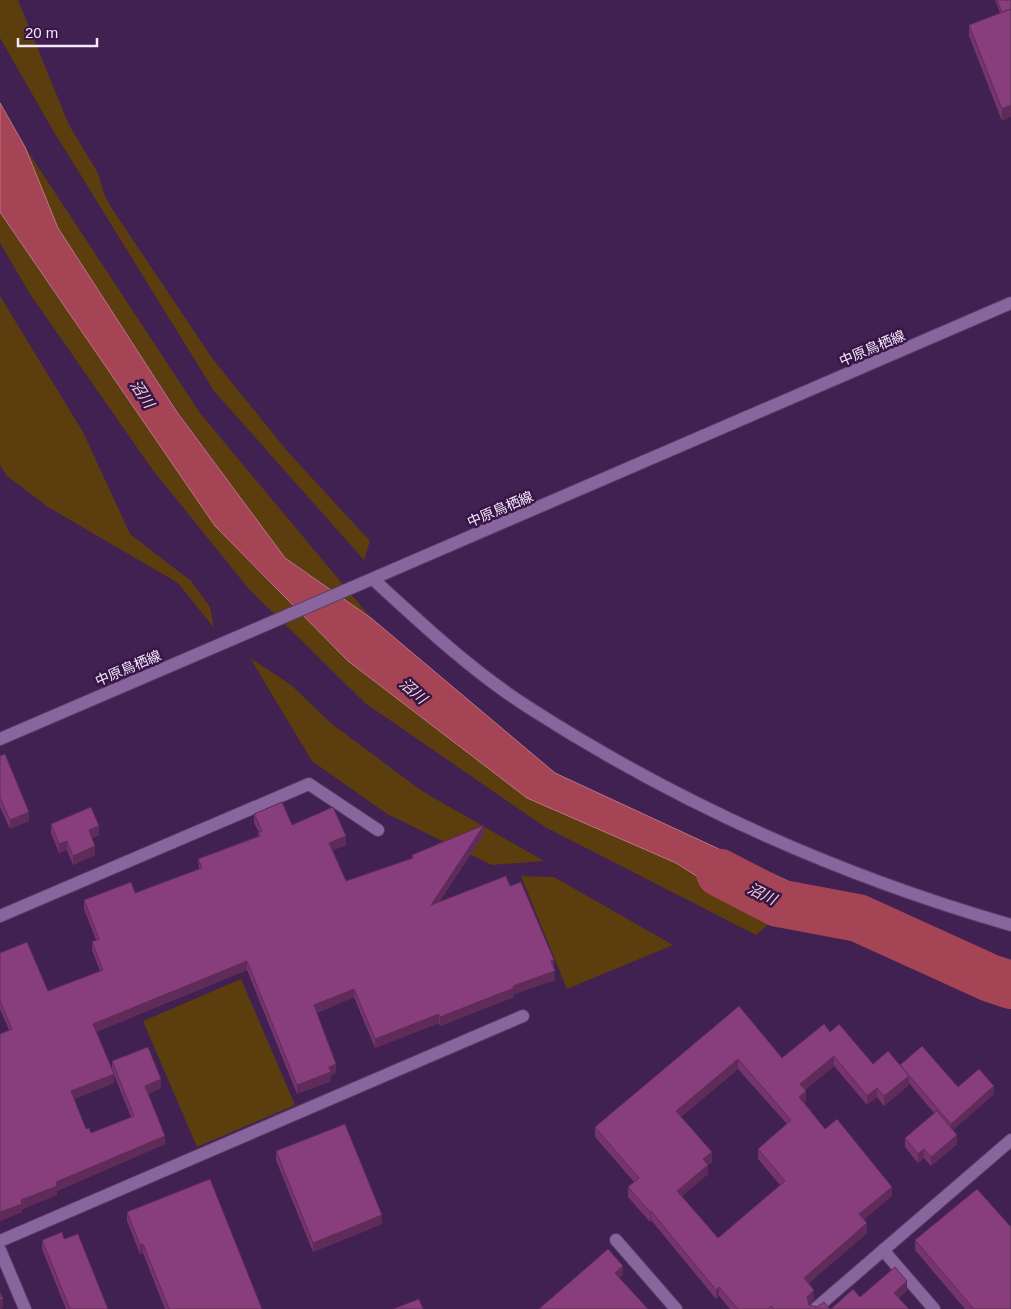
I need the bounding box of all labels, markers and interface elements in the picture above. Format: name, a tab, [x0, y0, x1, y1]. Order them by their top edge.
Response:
scale bar	[18, 15, 96, 47]
text: 20 m	[25, 24, 58, 41]
street label: 中原鳥栖線	[837, 327, 907, 369]
water label: 沼川	[127, 377, 159, 413]
street label: 中原鳥栖線	[465, 488, 535, 530]
street label: 中原鳥栖線	[93, 647, 163, 689]
water label: 沼川	[396, 674, 432, 708]
water label: 沼川	[745, 879, 781, 909]

